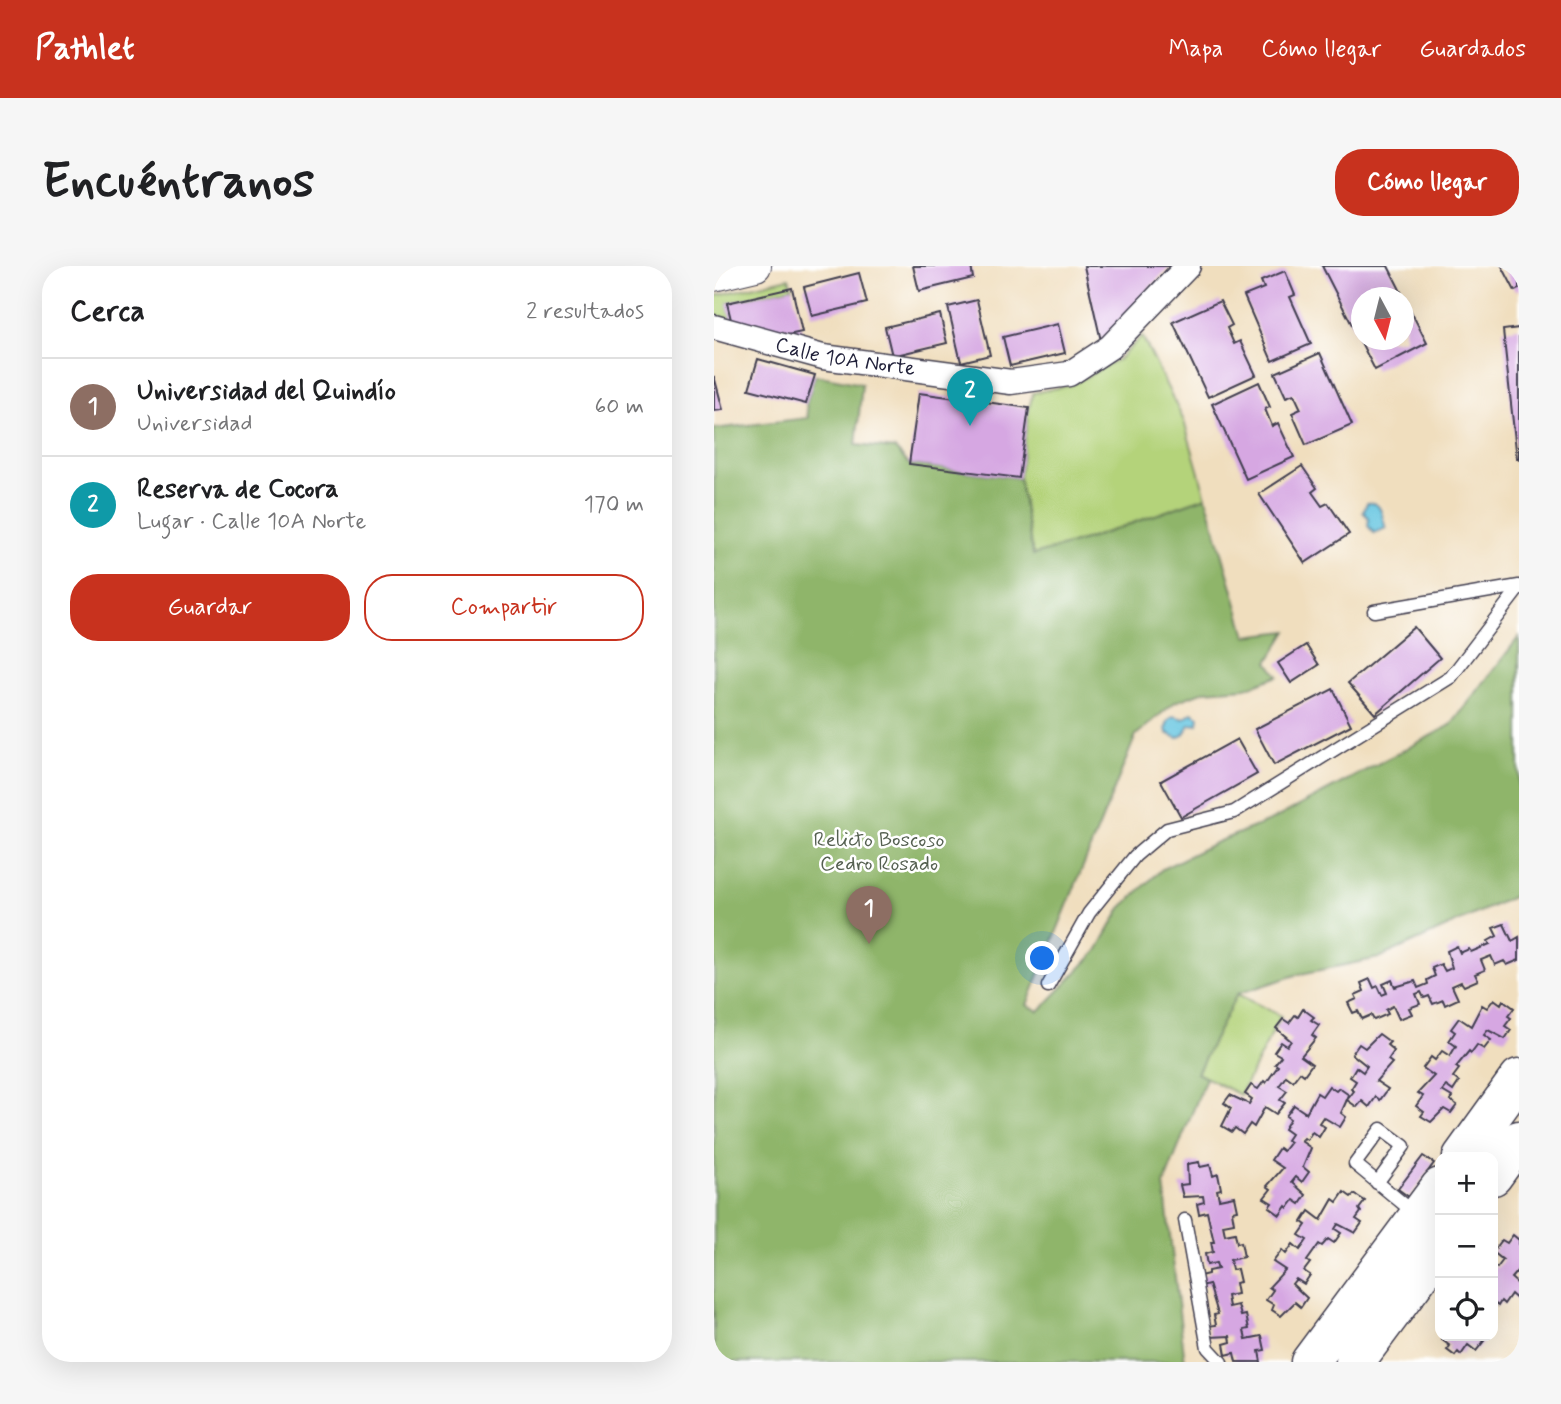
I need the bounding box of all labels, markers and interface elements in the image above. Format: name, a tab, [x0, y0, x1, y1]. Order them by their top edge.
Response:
text: Pathlet	[35, 27, 135, 71]
text: Mapa	[1168, 34, 1223, 65]
text: Cómo llegar	[1261, 34, 1381, 65]
text: Guardados	[1419, 34, 1526, 65]
button: Cómo llegar	[1335, 149, 1519, 216]
text: Encuéntranos	[42, 150, 314, 215]
north arrow	[1351, 287, 1414, 350]
text: Cerca	[70, 292, 145, 331]
text: 2 resultados	[526, 297, 644, 327]
street label: Calle 10A Norte	[772, 331, 917, 383]
pin: 2	[947, 368, 993, 426]
text: Universidad del Quindío	[137, 375, 396, 409]
text: 1	[88, 392, 98, 422]
text: 60 m	[595, 392, 644, 422]
text: Universidad	[137, 409, 252, 439]
text: Reserva de Cocora	[137, 473, 339, 507]
text: 2	[87, 490, 99, 520]
text: 170 m	[584, 490, 644, 520]
text: Lugar · Calle 10A Norte	[137, 507, 366, 537]
button: Guardar	[70, 574, 350, 641]
button: Compartir	[364, 574, 644, 641]
park label: Relicto Boscoso Cedro Rosado	[814, 826, 945, 878]
pin: 1	[846, 886, 892, 944]
your location	[1025, 941, 1059, 975]
map controls	[1435, 1152, 1498, 1341]
button: +	[1435, 1152, 1498, 1215]
button: −	[1435, 1215, 1498, 1278]
button: locate	[1435, 1278, 1498, 1341]

